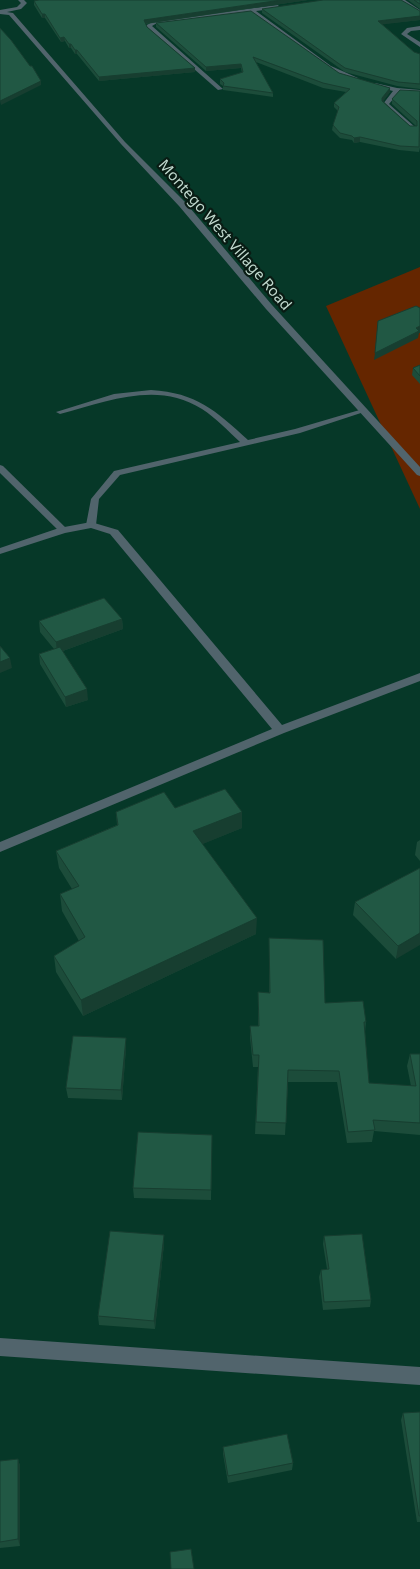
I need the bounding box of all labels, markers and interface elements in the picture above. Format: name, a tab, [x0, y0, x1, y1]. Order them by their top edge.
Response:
street label: Montego West Village Road	[155, 155, 297, 314]

